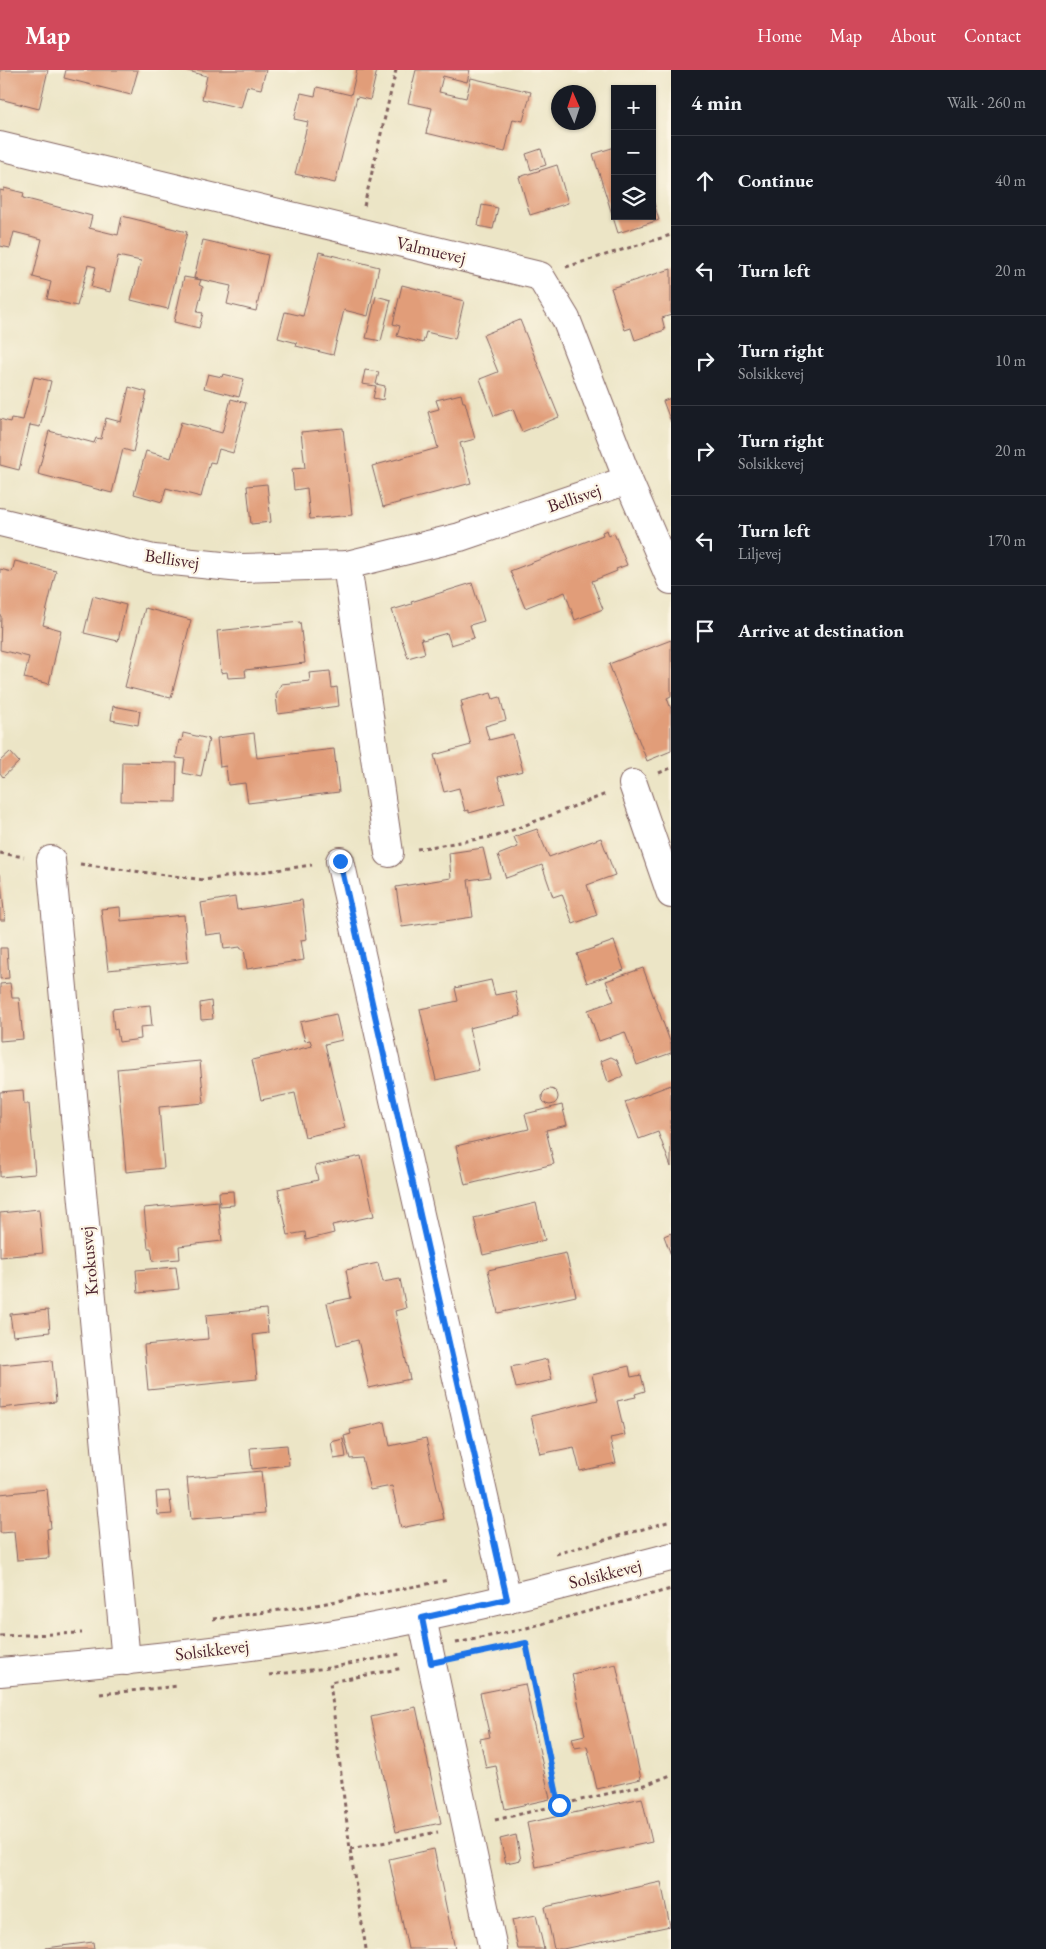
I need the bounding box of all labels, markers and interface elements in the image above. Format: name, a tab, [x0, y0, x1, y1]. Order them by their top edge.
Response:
text: Map	[25, 20, 70, 51]
text: Home	[757, 24, 802, 47]
text: Map	[830, 24, 862, 47]
text: About	[890, 24, 936, 47]
text: Contact	[964, 24, 1021, 47]
north arrow	[551, 85, 596, 130]
map controls	[611, 85, 656, 220]
button: +	[611, 85, 656, 130]
text: 4 min	[691, 89, 742, 116]
text: Walk · 260 m	[947, 92, 1026, 113]
button: −	[611, 130, 656, 175]
icon: ahead	[691, 167, 719, 195]
text: Continue	[738, 168, 813, 193]
text: 40 m	[995, 170, 1026, 191]
button: layers	[611, 175, 656, 220]
street label: Valmuevej	[394, 230, 468, 269]
icon: left	[691, 257, 719, 285]
text: Turn left	[738, 258, 810, 283]
text: 20 m	[995, 260, 1026, 281]
text: Turn right	[738, 338, 824, 363]
icon: right	[691, 347, 719, 375]
text: 10 m	[995, 350, 1026, 371]
text: Solsikkevej	[738, 363, 804, 384]
text: Turn right	[738, 428, 824, 453]
icon: right	[691, 437, 719, 465]
text: 20 m	[995, 440, 1026, 461]
text: Solsikkevej	[738, 453, 804, 474]
street label: Bellisvej	[544, 478, 604, 517]
text: Turn left	[738, 518, 810, 543]
icon: left	[691, 527, 719, 555]
text: 170 m	[987, 530, 1026, 551]
street label: Bellisvej	[143, 543, 201, 574]
text: Liljevej	[738, 543, 781, 564]
icon: arrive	[691, 617, 719, 645]
text: Arrive at destination	[738, 618, 904, 643]
route end	[329, 850, 352, 873]
street label: Krokusvej	[74, 1226, 103, 1297]
street label: Solsikkevej	[566, 1553, 644, 1594]
street label: Solsikkevej	[174, 1634, 250, 1665]
route start	[548, 1794, 571, 1817]

